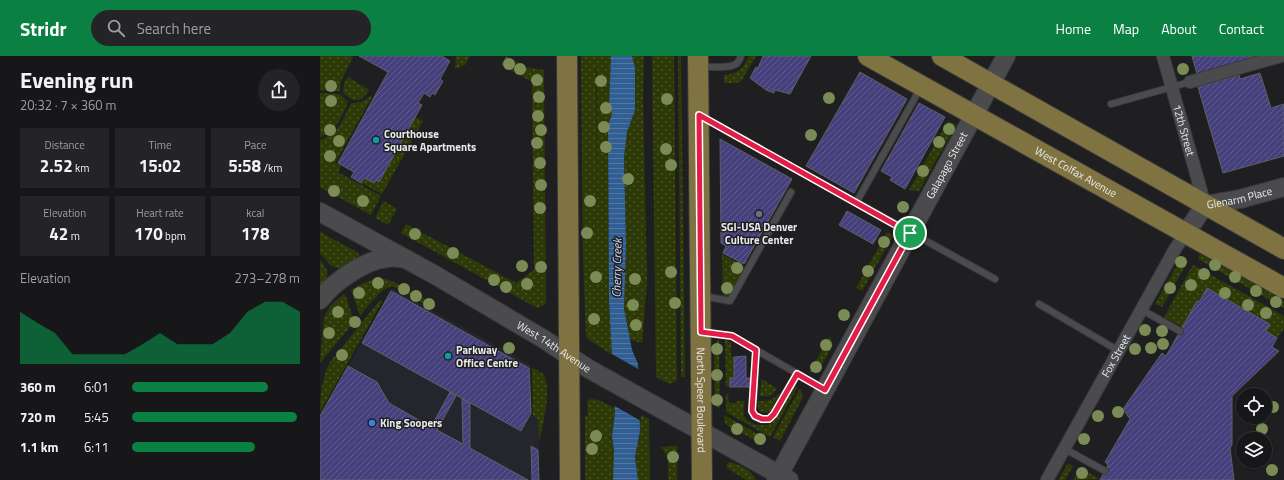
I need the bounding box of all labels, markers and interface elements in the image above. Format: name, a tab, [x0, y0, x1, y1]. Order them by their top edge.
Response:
search box	[91, 10, 371, 46]
text: Stridr	[20, 14, 67, 43]
icon: search	[105, 17, 127, 39]
text: Search here	[137, 17, 211, 40]
text: Home	[1056, 18, 1091, 39]
text: Map	[1113, 18, 1139, 39]
text: About	[1161, 18, 1197, 39]
text: Contact	[1219, 18, 1264, 39]
text: Evening run	[20, 63, 133, 97]
button: share	[258, 69, 300, 111]
text: 20:32 · 7 × 360 m	[20, 95, 116, 115]
street label: 12th Street	[1169, 102, 1199, 158]
place label: Courthouse Square Apartments	[384, 126, 476, 155]
street label: Galapago Street	[922, 129, 971, 202]
marker: Courthouse Square Apartments	[371, 135, 381, 145]
text: Distance	[45, 137, 85, 153]
text: Time	[149, 137, 171, 153]
text: Pace	[244, 137, 266, 153]
street label: West Colfax Avenue	[1032, 143, 1120, 201]
text: 2.52	[40, 153, 73, 179]
text: 15:02	[139, 153, 181, 179]
text: 5:58	[228, 153, 261, 179]
text: km	[73, 160, 90, 176]
text: /km	[261, 160, 283, 176]
street label: Glenarm Place	[1205, 182, 1274, 213]
text: Elevation	[43, 205, 86, 221]
text: Heart rate	[136, 205, 184, 221]
text: kcal	[246, 205, 264, 221]
marker: SGI-USA Denver Culture Center	[754, 209, 764, 219]
pin	[893, 216, 927, 250]
place label: SGI-USA Denver Culture Center	[721, 219, 797, 248]
text: 42	[49, 221, 68, 247]
text: 170	[134, 221, 163, 247]
text: 178	[241, 221, 270, 247]
icon: arrive	[899, 222, 921, 244]
text: m	[68, 228, 80, 244]
text: bpm	[163, 228, 186, 244]
water label: Cherry Creek	[606, 236, 627, 298]
text: Elevation	[20, 268, 71, 288]
text: 273–278 m	[234, 268, 300, 288]
street label: West 14th Avenue	[514, 317, 595, 377]
street label: Fox Street	[1097, 331, 1134, 380]
place label: Parkway Office Centre	[456, 342, 518, 371]
street label: North Speer Boulevard	[693, 347, 710, 453]
marker: Parkway Office Centre	[443, 351, 453, 361]
text: 360 m	[20, 377, 56, 397]
text: 6:01	[84, 377, 109, 397]
map controls	[1236, 388, 1272, 468]
button: locate	[1236, 388, 1272, 424]
text: 720 m	[20, 407, 56, 427]
text: 5:45	[84, 407, 109, 427]
place label: King Soopers	[380, 415, 442, 431]
marker: King Soopers	[367, 418, 377, 428]
button: layers	[1236, 432, 1272, 468]
text: 1.1 km	[20, 437, 58, 457]
text: 6:11	[84, 437, 109, 457]

